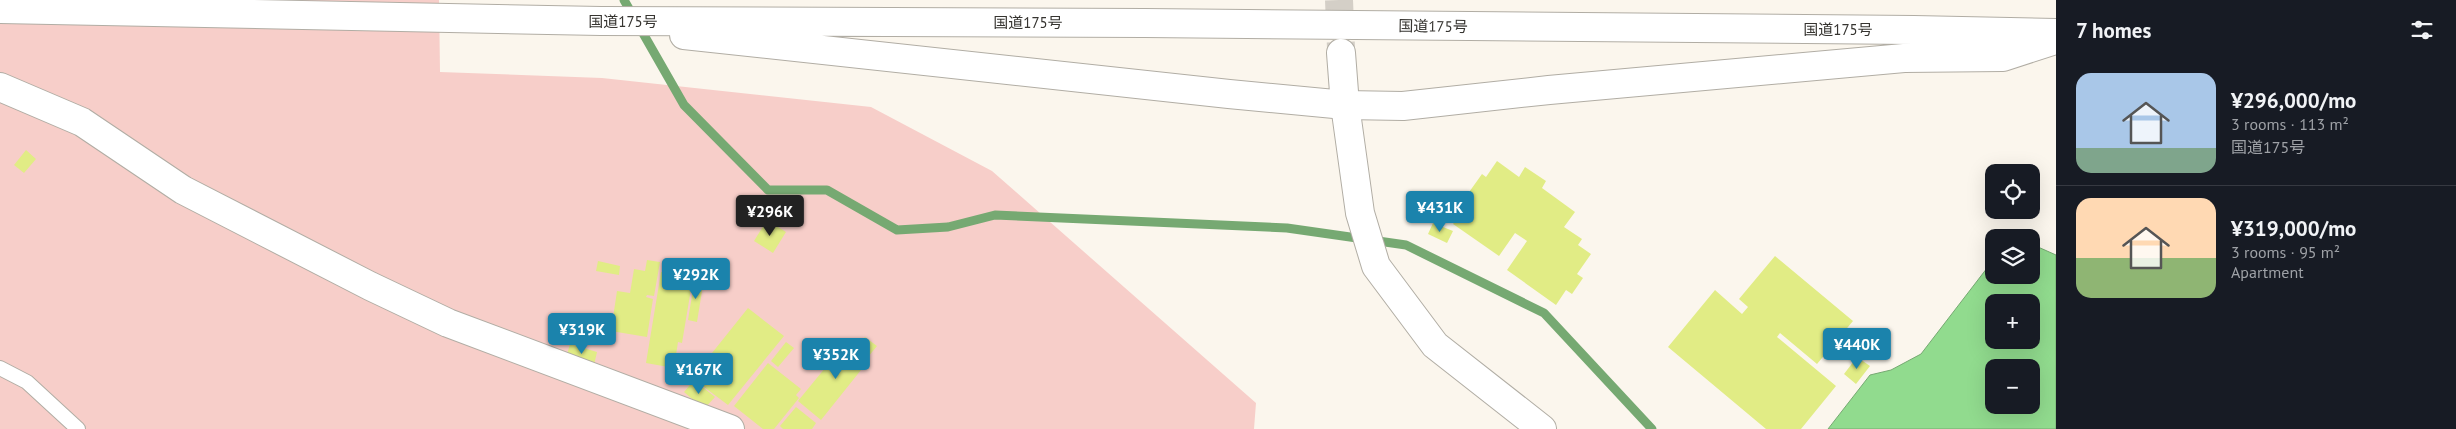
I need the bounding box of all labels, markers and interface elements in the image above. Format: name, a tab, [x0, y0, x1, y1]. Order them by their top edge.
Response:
street label: 国道175号	[588, 12, 658, 31]
street label: 国道175号	[993, 13, 1063, 32]
street label: 国道175号	[1398, 16, 1468, 36]
icon: filters	[2408, 16, 2436, 44]
text: 7 homes	[2076, 17, 2151, 44]
street label: 国道175号	[1803, 20, 1873, 39]
text: ¥296,000/mo	[2231, 87, 2356, 114]
icon: home	[2116, 93, 2176, 153]
text: 3 rooms · 113 m²	[2231, 114, 2349, 134]
text: 国道175号	[2231, 137, 2305, 157]
map controls	[1985, 164, 2040, 414]
button: locate	[1985, 164, 2040, 219]
pin: ¥431K	[1405, 190, 1475, 233]
pin: ¥296K	[735, 194, 805, 237]
text: ¥431K	[1417, 197, 1463, 217]
text: ¥296K	[747, 201, 793, 221]
text: ¥319,000/mo	[2231, 215, 2356, 242]
icon: home	[2116, 218, 2176, 278]
button: layers	[1985, 229, 2040, 284]
text: 3 rooms · 95 m²	[2231, 242, 2340, 262]
pin: ¥292K	[661, 258, 731, 300]
text: Apartment	[2231, 262, 2304, 282]
text: ¥292K	[673, 264, 719, 284]
button: +	[1985, 294, 2040, 349]
pin: ¥319K	[547, 312, 617, 355]
text: ¥319K	[559, 319, 605, 339]
pin: ¥440K	[1822, 328, 1892, 370]
text: ¥440K	[1834, 334, 1880, 354]
pin: ¥352K	[801, 338, 871, 380]
text: ¥352K	[813, 344, 859, 364]
pin: ¥167K	[664, 352, 734, 395]
text: ¥167K	[676, 359, 722, 379]
button: −	[1985, 359, 2040, 414]

